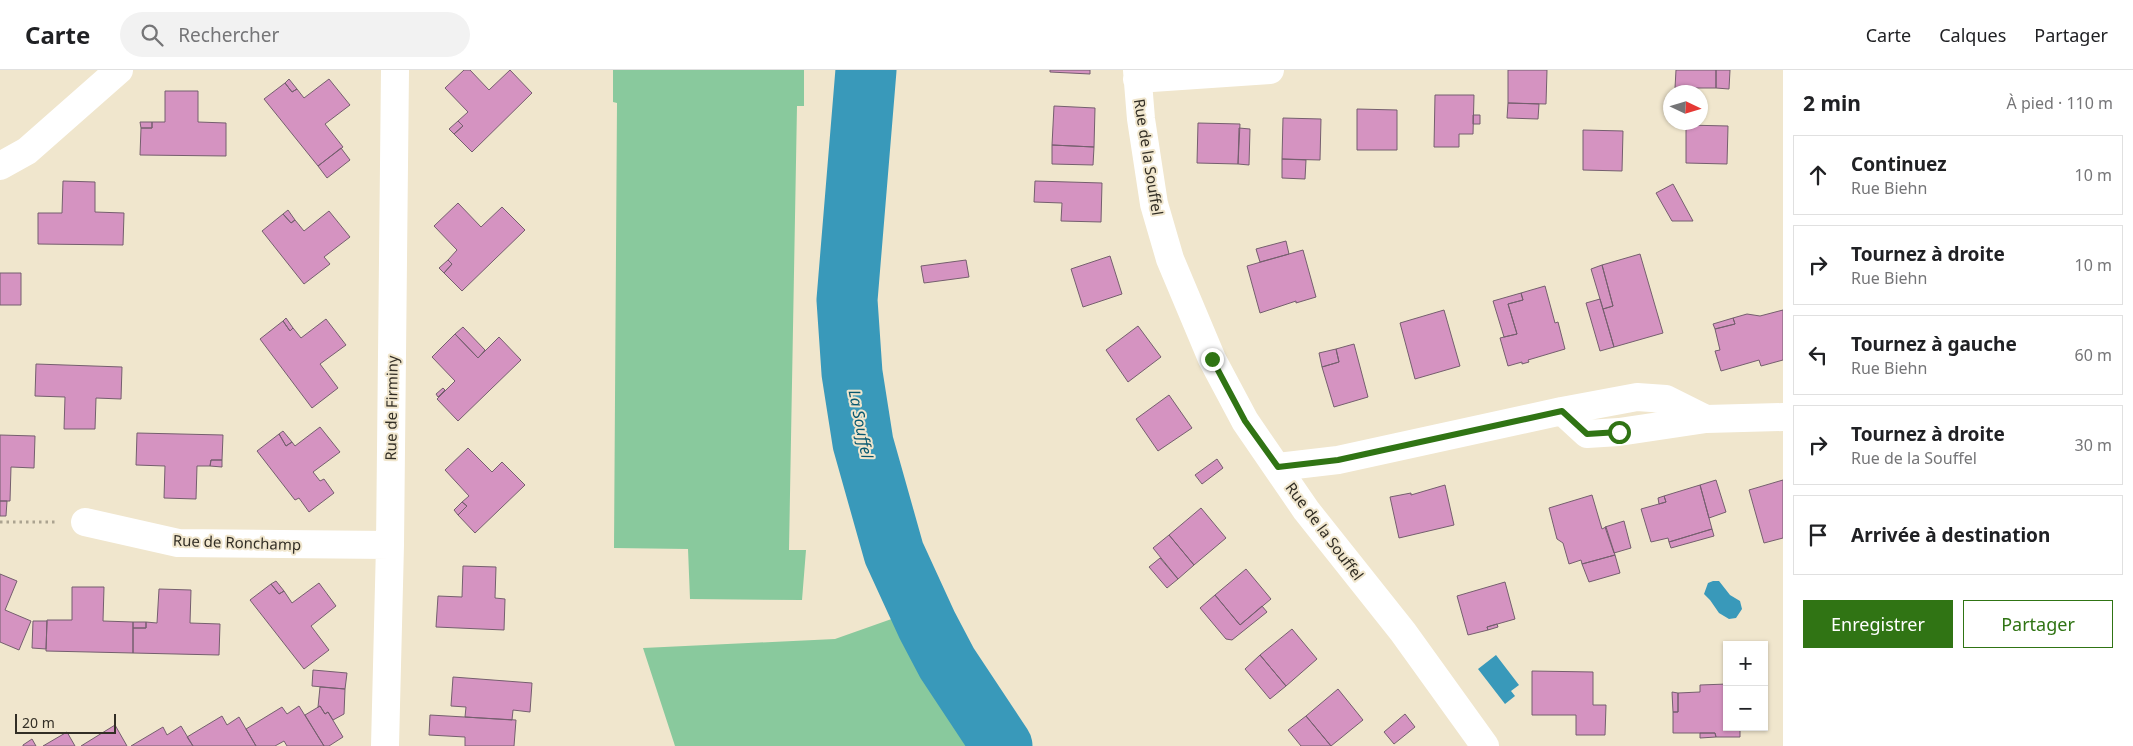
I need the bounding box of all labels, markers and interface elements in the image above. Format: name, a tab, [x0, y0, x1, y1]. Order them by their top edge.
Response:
search box	[120, 12, 470, 57]
text: Carte	[25, 18, 90, 51]
icon: search	[138, 21, 166, 49]
text: Rechercher	[178, 22, 279, 48]
text: Carte	[1866, 23, 1911, 47]
text: Calques	[1939, 23, 2006, 47]
text: Partager	[2034, 23, 2108, 47]
north arrow	[1663, 85, 1708, 130]
text: 2 min	[1803, 89, 1861, 117]
text: À pied · 110 m	[2007, 92, 2113, 114]
street label: Rue de la Souffel	[1130, 97, 1168, 217]
text: Continuez	[1851, 151, 1947, 177]
icon: ahead	[1804, 161, 1832, 189]
text: 10 m	[2075, 164, 2112, 186]
text: Rue Biehn	[1851, 177, 1927, 199]
text: Tournez à droite	[1851, 241, 2005, 267]
icon: right	[1804, 251, 1832, 279]
text: 10 m	[2075, 254, 2112, 276]
text: Rue Biehn	[1851, 267, 1927, 289]
text: Tournez à gauche	[1851, 331, 2017, 357]
icon: left	[1804, 341, 1832, 369]
text: 60 m	[2075, 344, 2112, 366]
route end	[1201, 348, 1224, 371]
street label: Rue de Firminy	[380, 355, 402, 461]
text: Rue Biehn	[1851, 357, 1927, 379]
water label: La Souffel	[844, 388, 879, 461]
route start	[1608, 421, 1631, 444]
text: Tournez à droite	[1851, 421, 2005, 447]
icon: right	[1804, 431, 1832, 459]
text: 30 m	[2075, 434, 2112, 456]
text: Rue de la Souffel	[1851, 447, 1977, 469]
street label: Rue de la Souffel	[1282, 478, 1368, 584]
icon: arrive	[1804, 521, 1832, 549]
text: Arrivée à destination	[1851, 522, 2050, 548]
street label: Rue de Ronchamp	[173, 530, 301, 554]
button: Enregistrer	[1803, 600, 1953, 648]
button: Partager	[1963, 600, 2113, 648]
map controls	[1723, 641, 1768, 731]
button: +	[1723, 641, 1768, 686]
button: −	[1723, 686, 1768, 731]
scale bar	[15, 711, 116, 734]
text: 20 m	[22, 713, 55, 732]

